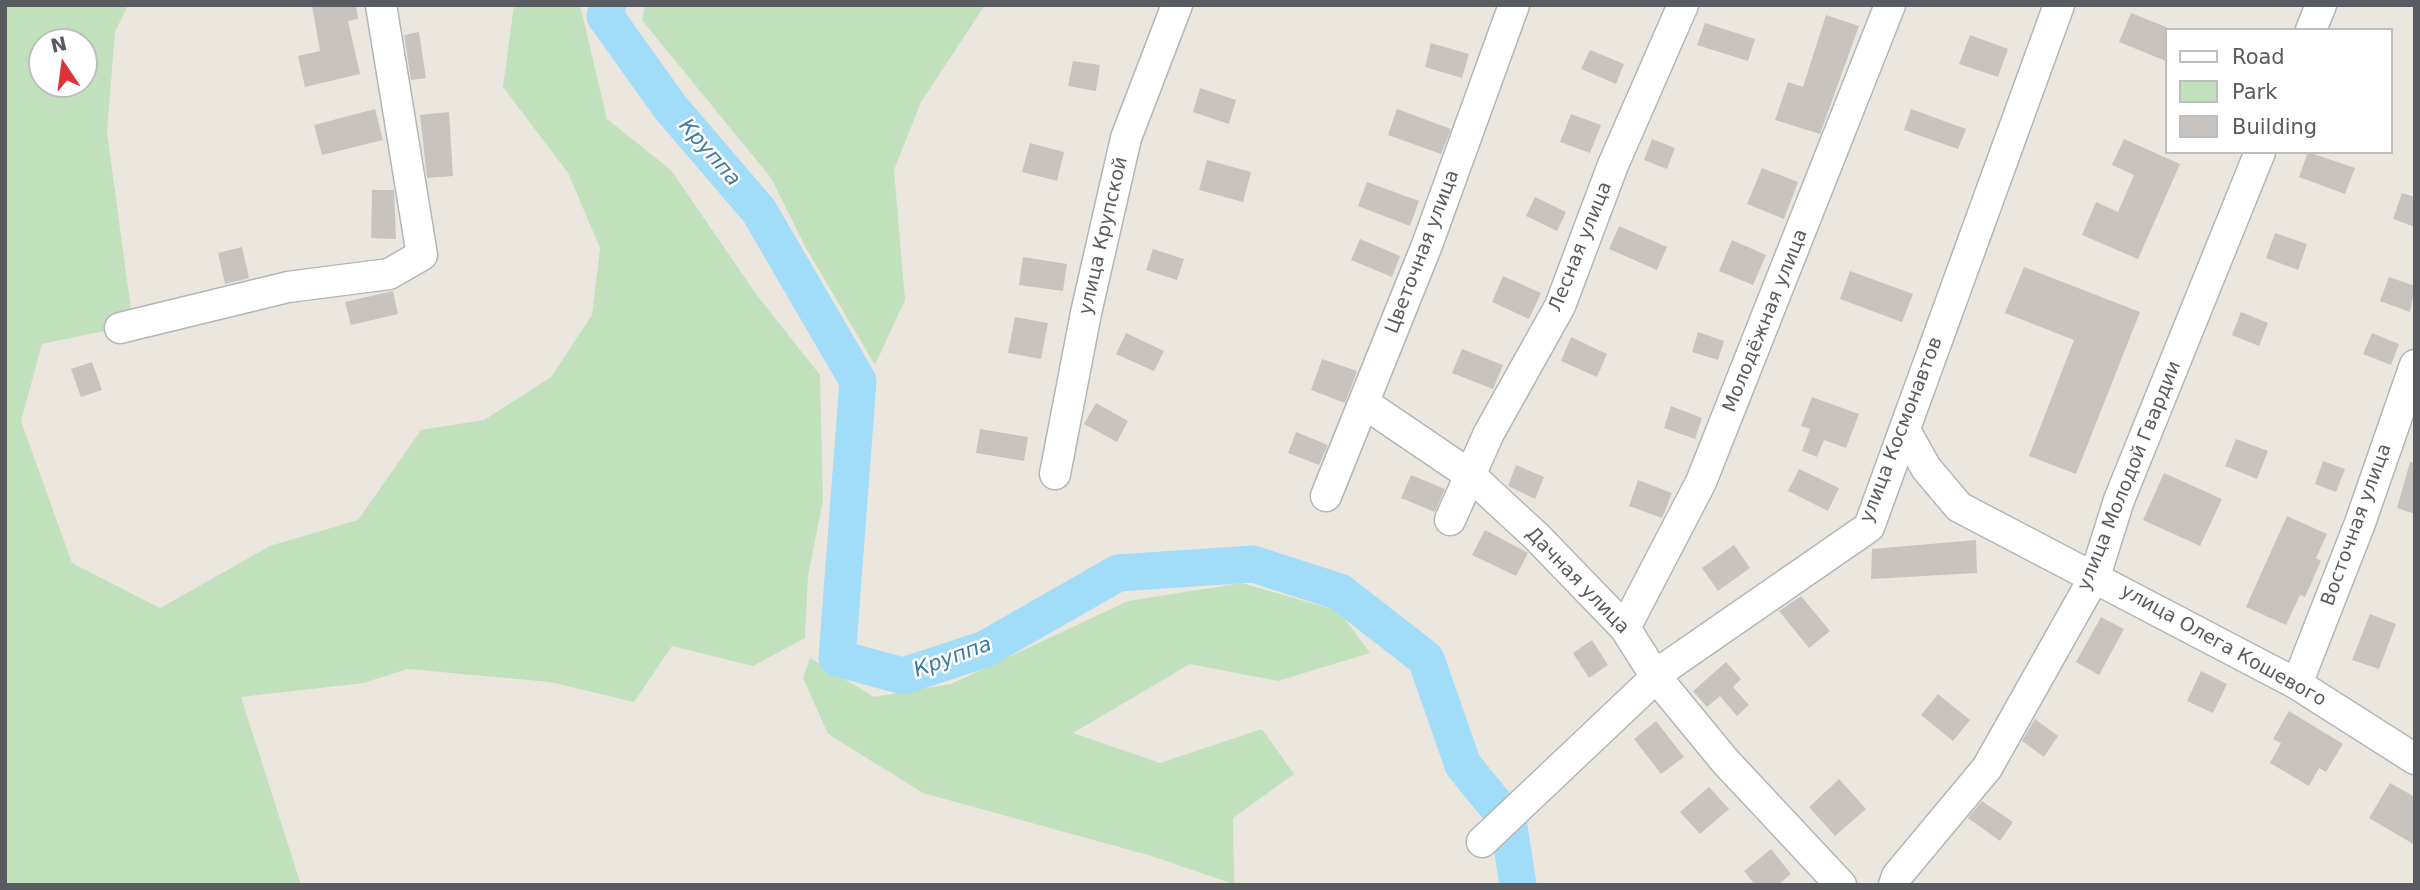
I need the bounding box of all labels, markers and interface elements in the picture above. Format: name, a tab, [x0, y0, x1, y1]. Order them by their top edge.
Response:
north arrow	[28, 28, 98, 98]
legend	[2164, 28, 2392, 154]
text: N	[49, 32, 69, 57]
text: Road	[2232, 45, 2285, 69]
text: Park	[2232, 80, 2277, 104]
water label: Круппа	[673, 114, 745, 192]
text: Building	[2232, 115, 2317, 139]
street label: улица Крупской	[1075, 155, 1133, 317]
street label: Цветочная улица	[1381, 167, 1465, 337]
street label: Лесная улица	[1545, 179, 1617, 315]
street label: Молодёжная улица	[1719, 226, 1813, 416]
street label: улица Космонавтов	[1856, 334, 1948, 526]
street label: улица Молодой Гвардии	[2073, 358, 2187, 594]
street label: Восточная улица	[2317, 441, 2397, 609]
street label: Дачная улица	[1520, 523, 1634, 639]
street label: улица Олега Кошевого	[2116, 580, 2330, 712]
water label: Круппа	[911, 632, 995, 684]

